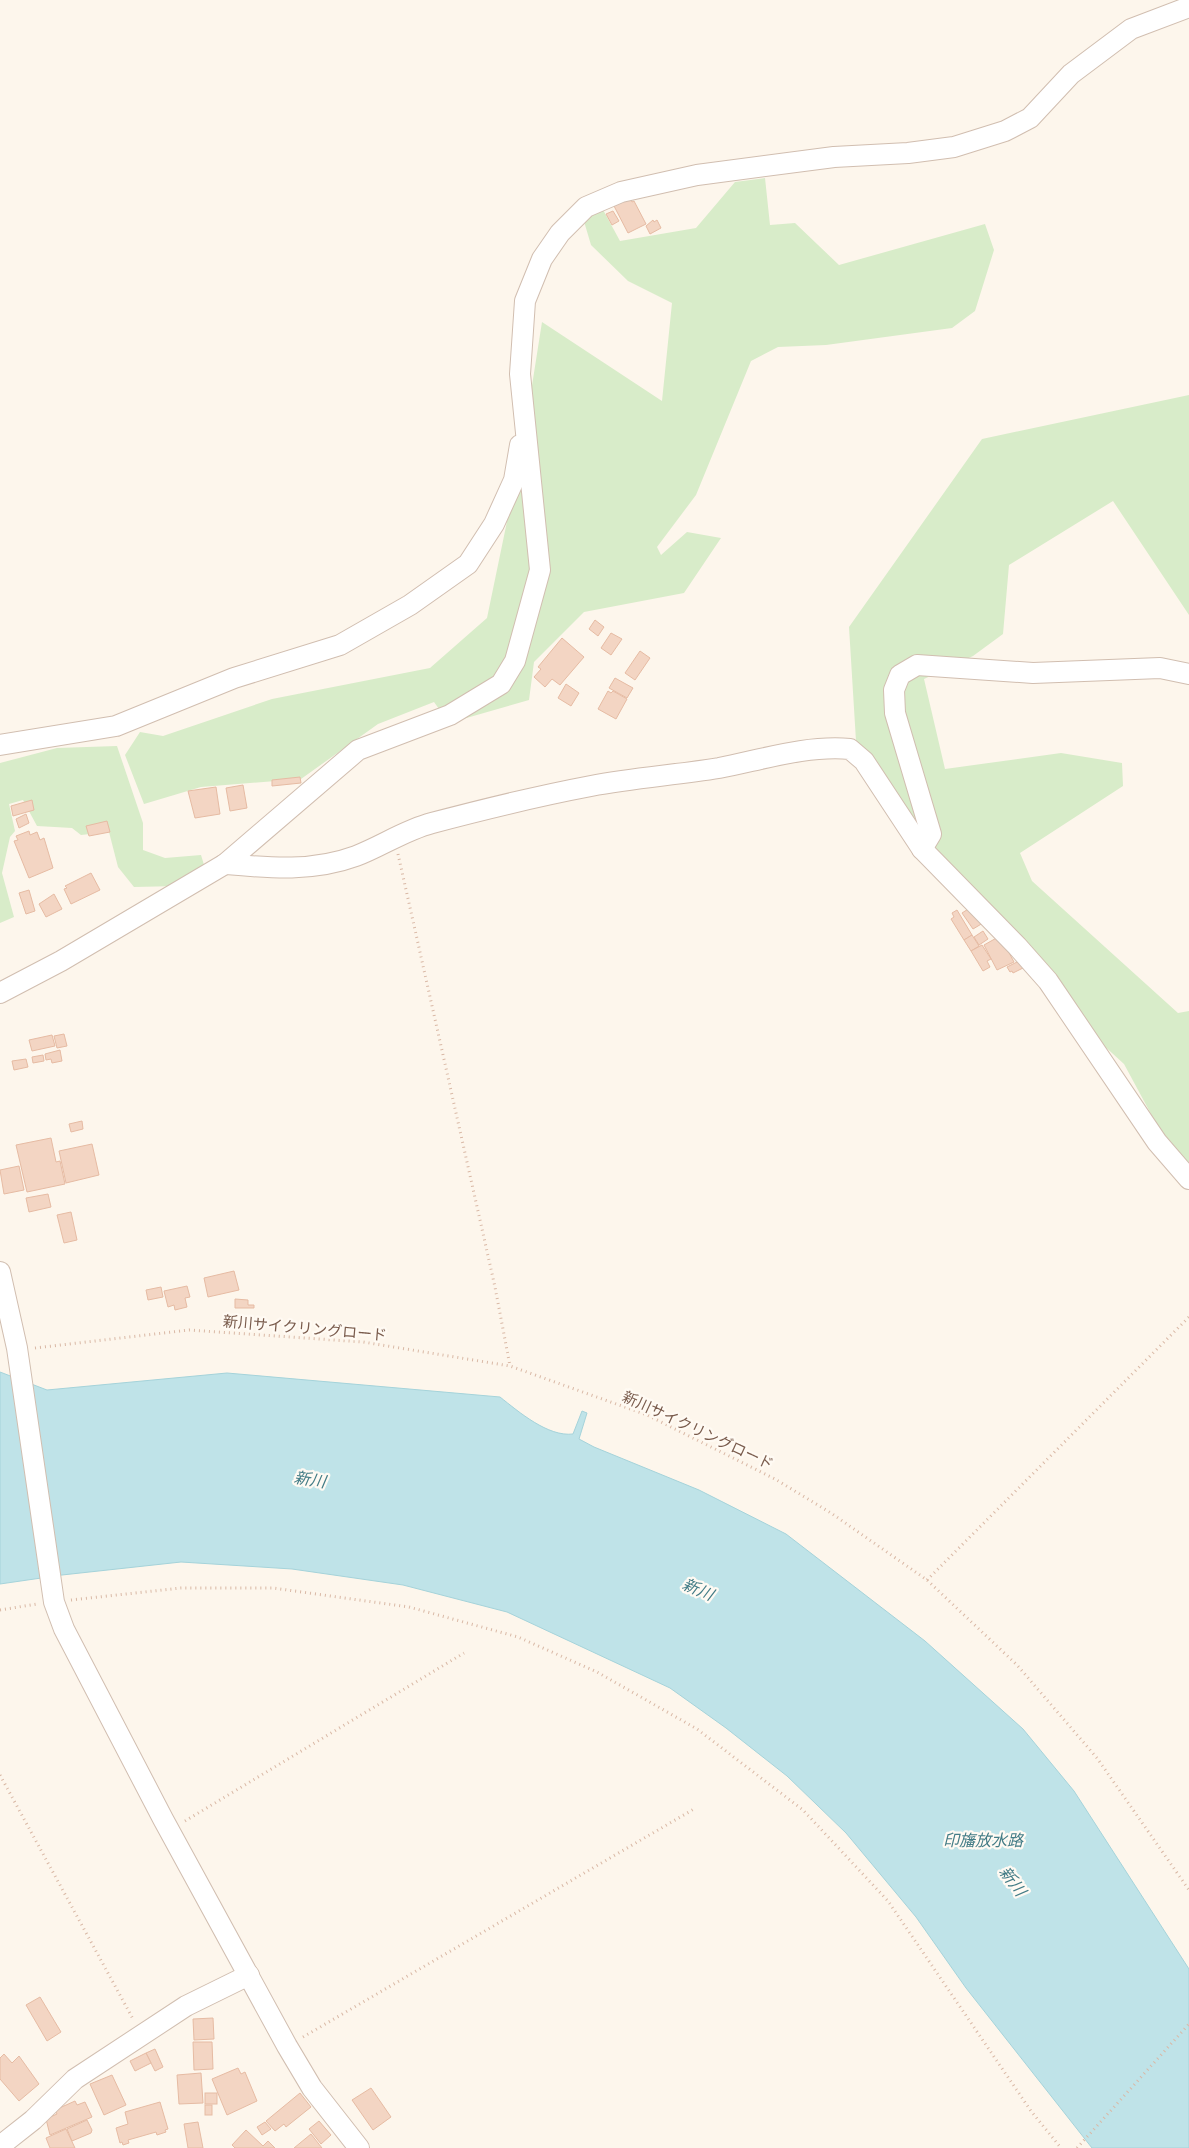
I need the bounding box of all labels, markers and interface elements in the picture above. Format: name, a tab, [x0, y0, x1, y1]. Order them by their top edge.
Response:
street label: 新川サイクリングロード	[222, 1312, 388, 1344]
street label: 新川サイクリングロード	[620, 1387, 776, 1473]
water label: 新川	[293, 1468, 329, 1491]
water label: 新川	[680, 1574, 718, 1604]
water label: 印旛放水路	[943, 1831, 1025, 1849]
water label: 新川	[996, 1863, 1031, 1901]

